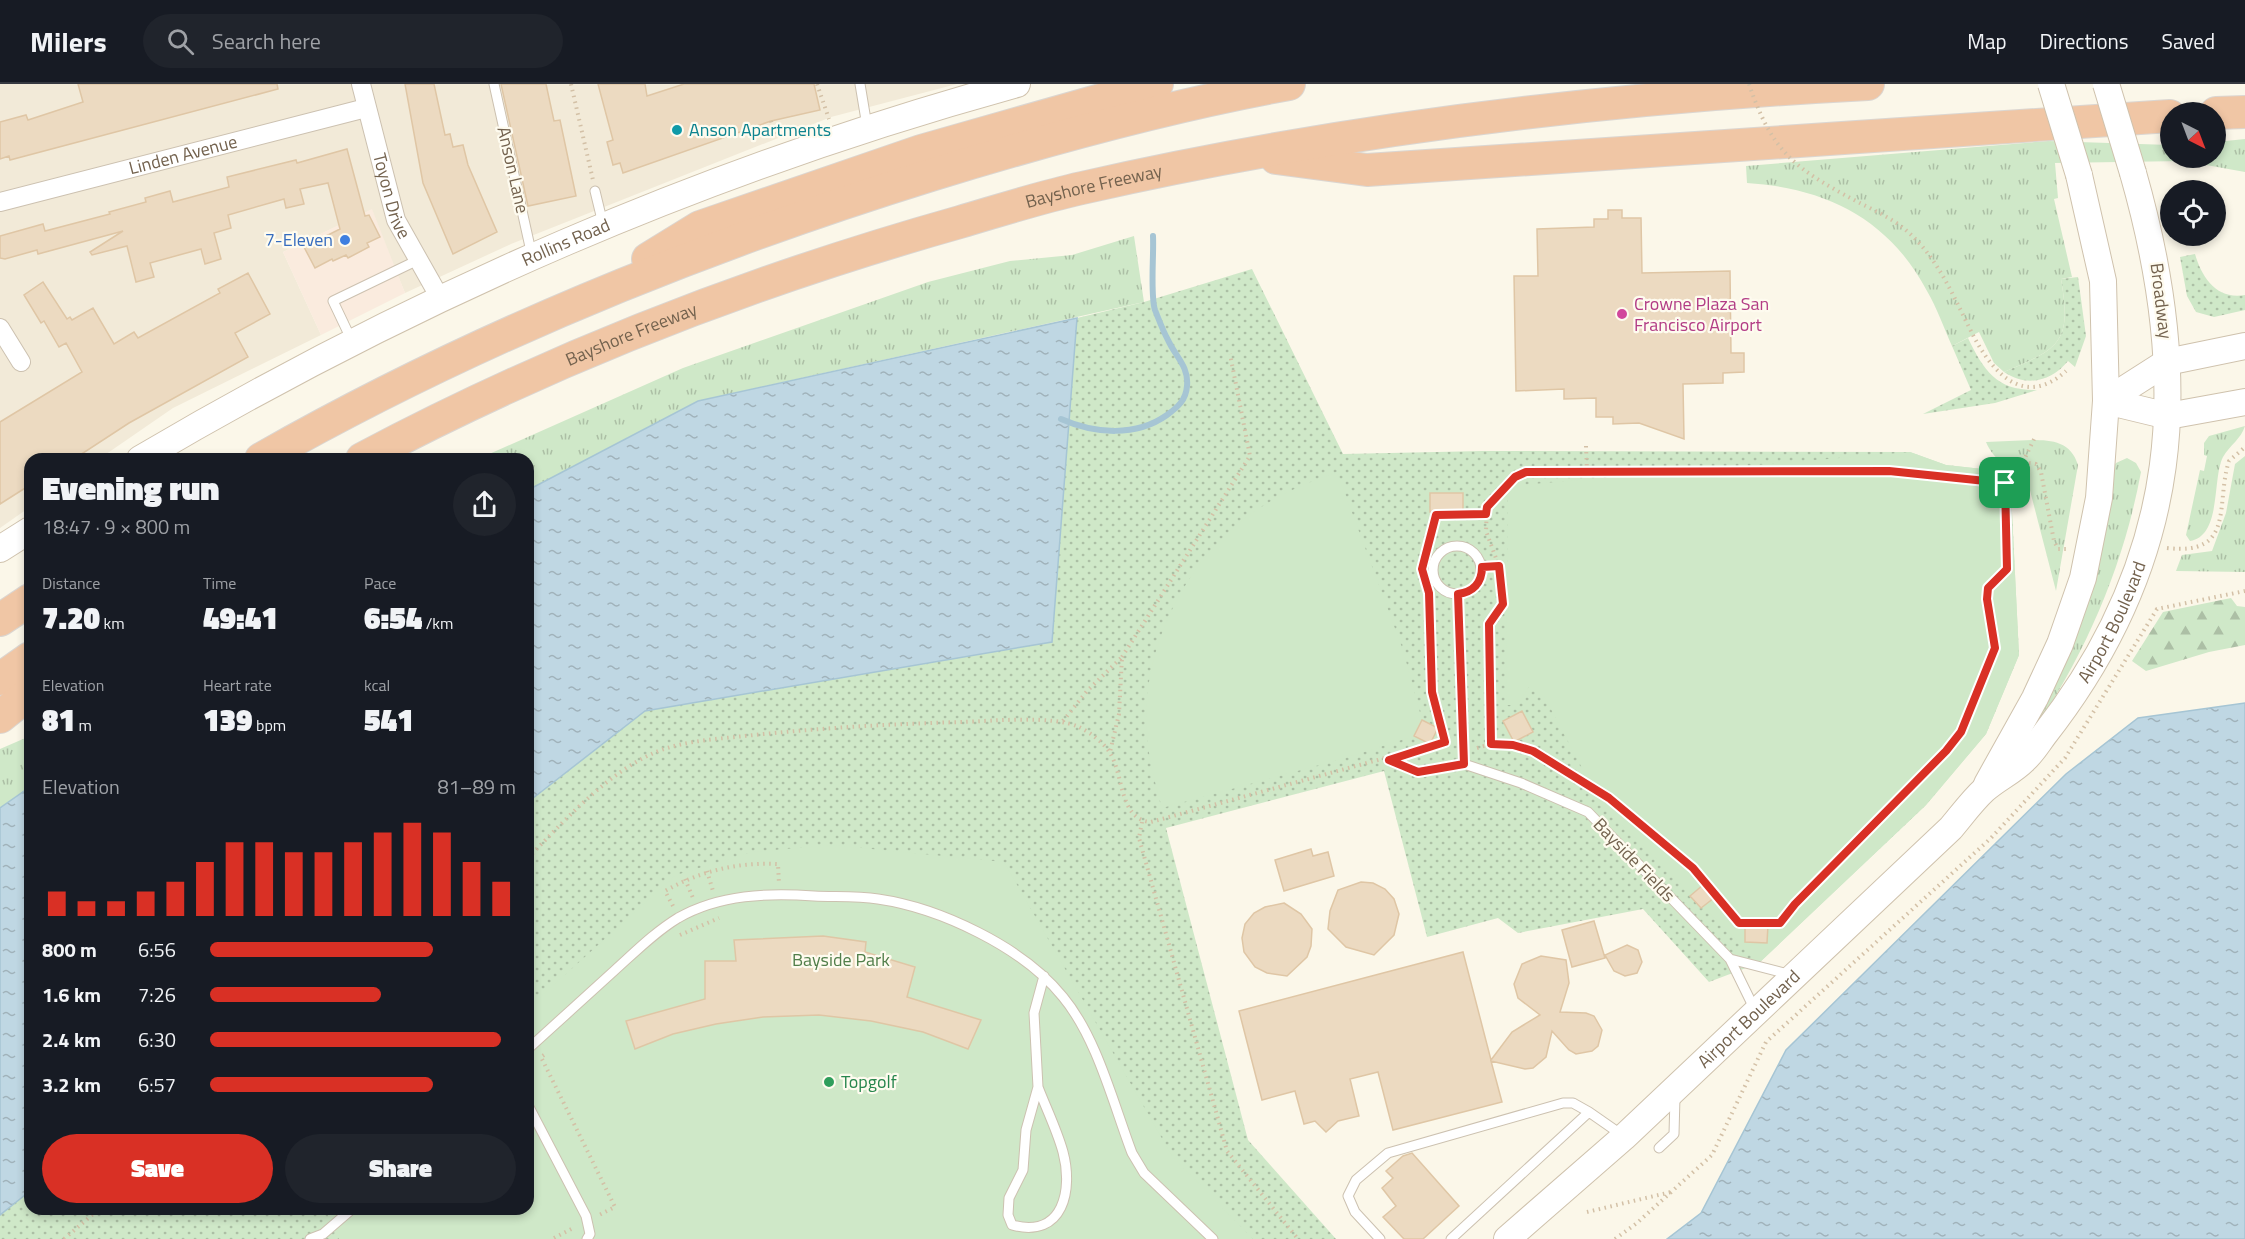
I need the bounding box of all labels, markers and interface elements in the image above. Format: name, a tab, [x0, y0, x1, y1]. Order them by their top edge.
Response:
search box	[143, 14, 563, 68]
text: Milers	[30, 20, 107, 63]
text: Search here	[212, 24, 321, 58]
icon: search	[164, 25, 197, 58]
text: Map	[1967, 25, 2007, 57]
text: Directions	[2040, 25, 2129, 57]
text: Saved	[2162, 25, 2215, 57]
north arrow	[2160, 102, 2226, 168]
map controls	[2160, 102, 2226, 246]
place label: Anson Apartments	[689, 116, 831, 143]
marker: Anson Apartments	[670, 123, 684, 137]
street label: Anson Lane	[490, 124, 537, 216]
street label: Linden Avenue	[126, 128, 240, 181]
street label: Toyon Drive	[366, 150, 418, 244]
street label: Bayshore Freeway	[1022, 157, 1165, 215]
button: locate	[2160, 180, 2226, 246]
street label: Rollins Road	[517, 211, 614, 273]
place label: 7-Eleven	[265, 226, 333, 253]
marker: 7-Eleven	[338, 233, 352, 247]
street label: Broadway	[2143, 261, 2180, 341]
place label: Crowne Plaza San Francisco Airport	[1634, 290, 1769, 338]
street label: Bayshore Freeway	[561, 295, 701, 373]
marker: Crowne Plaza San Francisco Airport	[1615, 307, 1629, 321]
pin	[1979, 457, 2030, 508]
text: Evening run	[42, 463, 219, 513]
icon: arrive	[1988, 466, 2021, 499]
button: share	[453, 473, 516, 536]
text: 18:47 · 9 × 800 m	[42, 511, 190, 542]
street label: Airport Boulevard	[2070, 557, 2153, 688]
text: Distance	[42, 571, 100, 595]
text: Time	[203, 571, 236, 595]
text: Pace	[364, 571, 396, 595]
text: 7.20	[42, 595, 100, 641]
text: 49:41	[203, 595, 278, 641]
text: 6:54	[364, 595, 422, 641]
text: km	[100, 611, 125, 635]
text: /km	[422, 611, 453, 635]
text: Elevation	[42, 673, 104, 697]
text: Heart rate	[203, 673, 272, 697]
text: kcal	[364, 673, 390, 697]
text: 81	[42, 697, 75, 743]
text: 139	[203, 697, 253, 743]
text: 541	[364, 697, 414, 743]
text: m	[75, 713, 92, 737]
text: bpm	[253, 713, 286, 737]
text: Elevation	[42, 771, 120, 802]
text: 81–89 m	[437, 771, 516, 802]
street label: Bayside Fields	[1587, 811, 1682, 908]
text: 800 m	[42, 934, 97, 965]
text: 6:56	[138, 934, 176, 965]
park label: Bayside Park	[792, 946, 890, 973]
street label: Airport Boulevard	[1691, 963, 1806, 1074]
text: 1.6 km	[42, 979, 101, 1010]
text: 7:26	[138, 979, 176, 1010]
text: 2.4 km	[42, 1024, 101, 1055]
text: 6:30	[138, 1024, 176, 1055]
place label: Topgolf	[841, 1068, 897, 1095]
text: 3.2 km	[42, 1069, 101, 1100]
text: 6:57	[138, 1069, 176, 1100]
marker: Topgolf	[822, 1075, 836, 1089]
button: Save	[42, 1134, 273, 1203]
button: Share	[285, 1134, 516, 1203]

